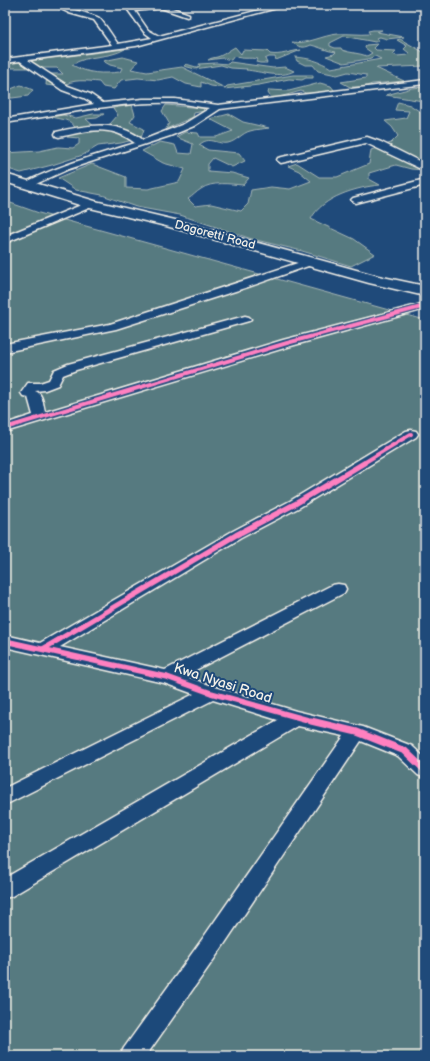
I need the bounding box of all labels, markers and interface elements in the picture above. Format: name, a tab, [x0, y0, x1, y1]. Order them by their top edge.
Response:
street label: Dagoretti Road	[173, 217, 257, 253]
street label: Kwa Nyasi Road	[172, 659, 274, 707]

